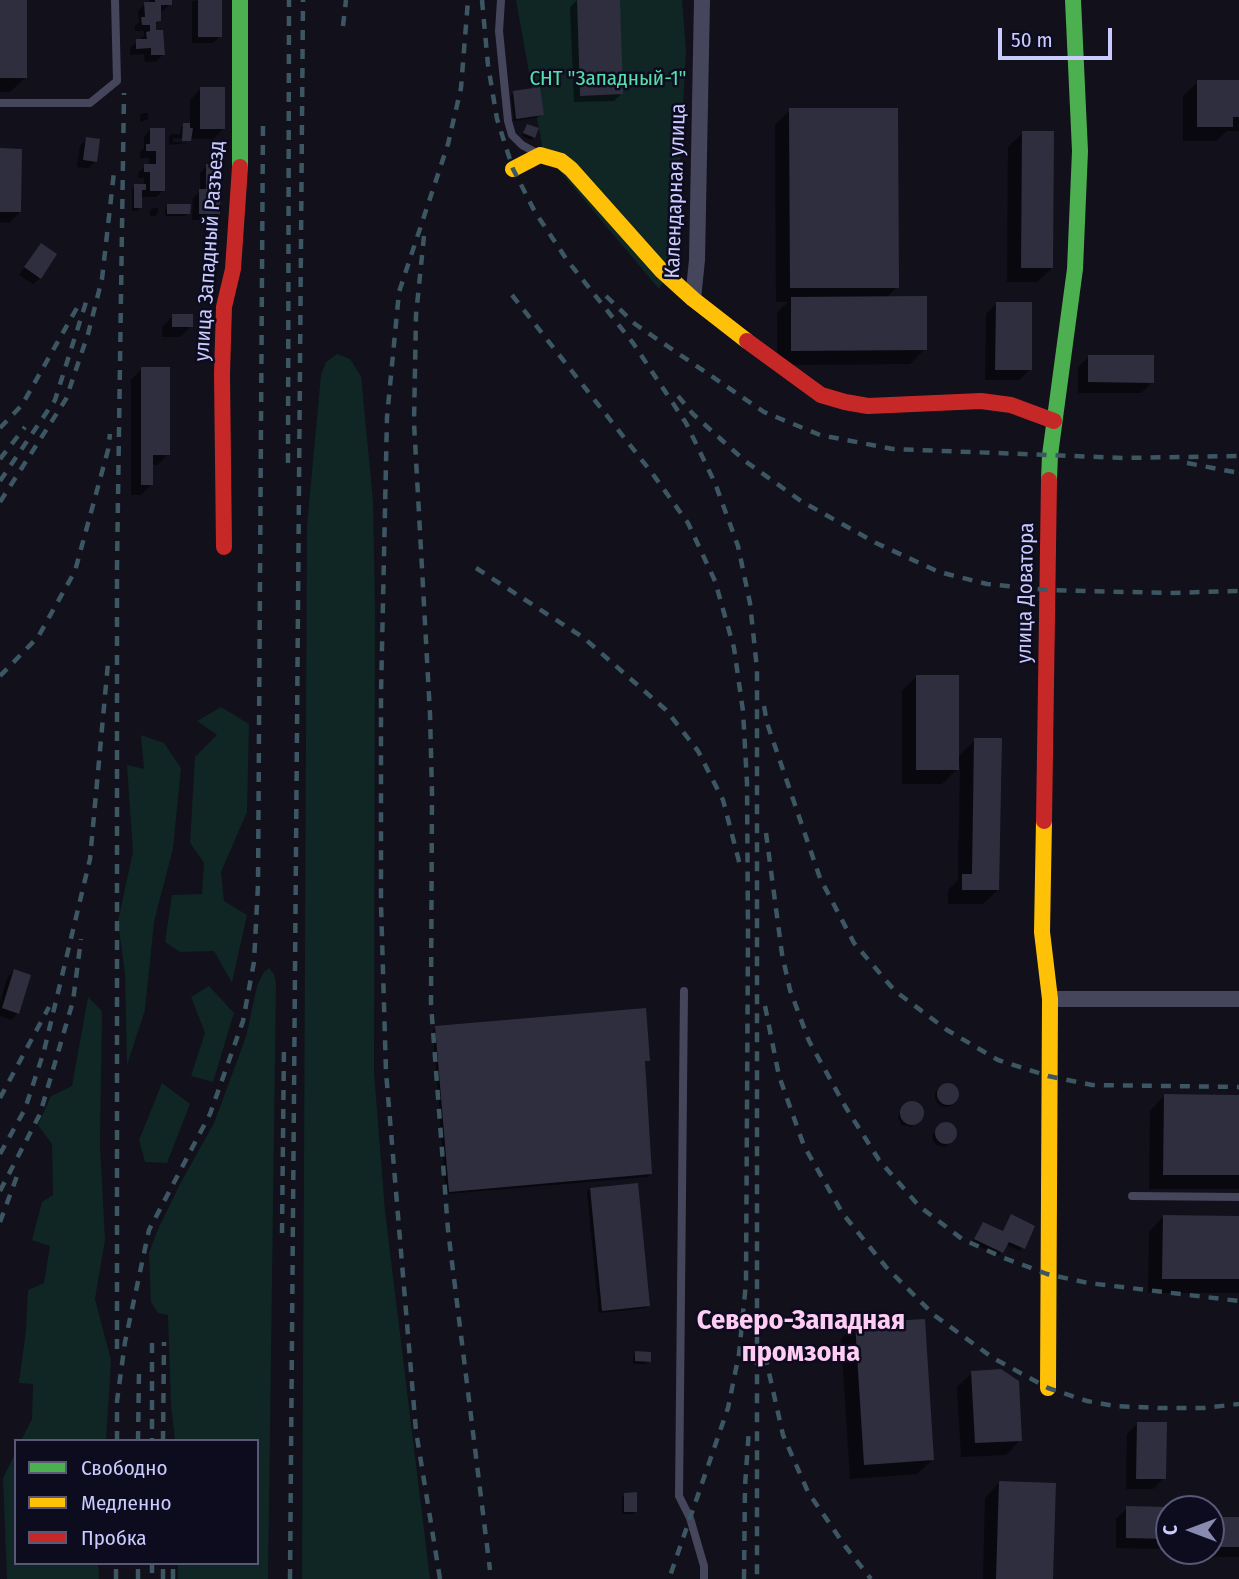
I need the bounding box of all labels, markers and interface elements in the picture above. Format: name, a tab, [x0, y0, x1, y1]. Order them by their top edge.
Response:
scale bar	[1001, 14, 1115, 58]
text: 50 m	[1011, 27, 1053, 53]
park label: СНТ "Западный-1"	[529, 66, 687, 92]
street label: Календарная улица	[660, 103, 692, 279]
street label: улица Западный Разъезд	[190, 140, 230, 362]
street label: улица Доватора	[1012, 522, 1040, 664]
district label: Северо-Западная промзона	[697, 1304, 905, 1370]
legend	[14, 1439, 259, 1565]
text: Свободно	[81, 1455, 167, 1481]
text: Медленно	[81, 1490, 171, 1516]
north arrow	[1155, 1495, 1225, 1565]
text: Пробка	[81, 1525, 147, 1551]
text: С	[1159, 1525, 1182, 1535]

